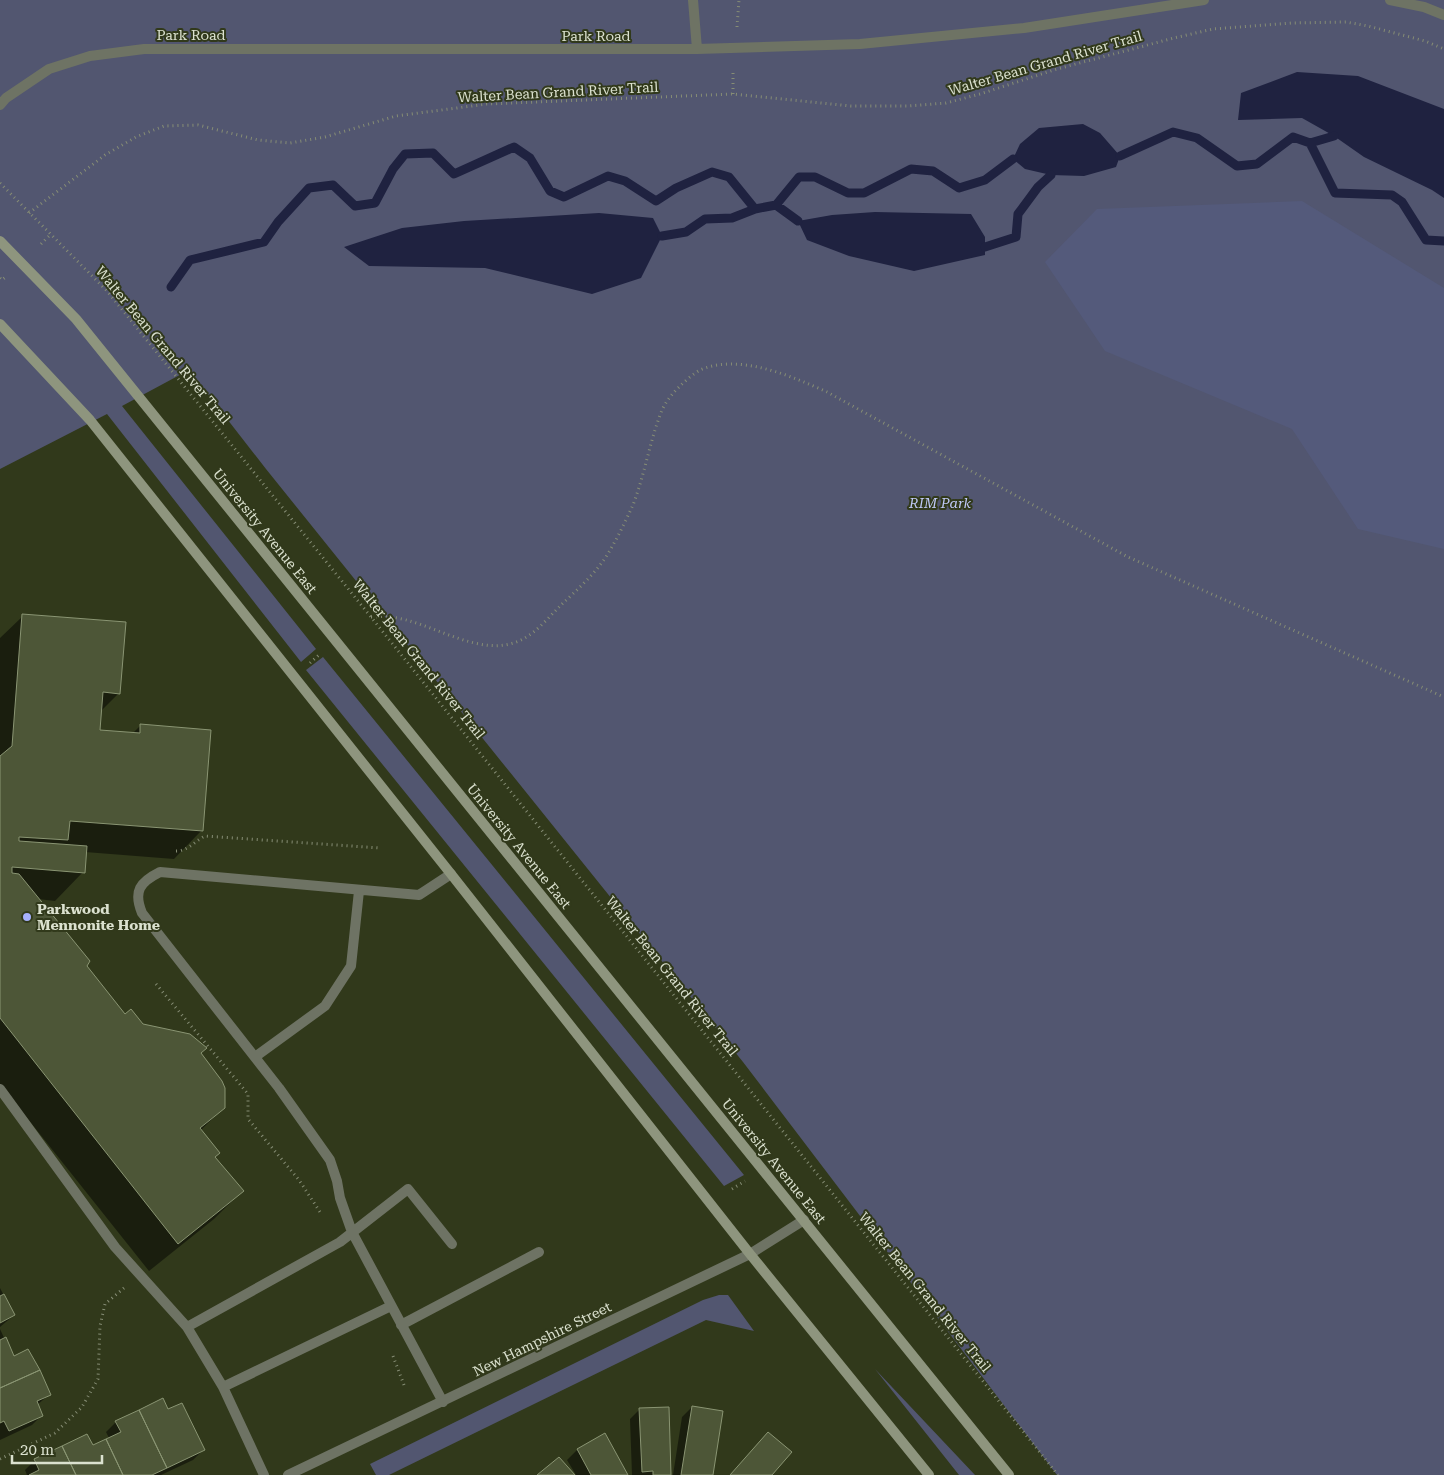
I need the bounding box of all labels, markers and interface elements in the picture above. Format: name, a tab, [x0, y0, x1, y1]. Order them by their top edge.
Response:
street label: Park Road	[157, 27, 225, 43]
street label: Walter Bean Grand River Trail	[946, 27, 1144, 98]
street label: Park Road	[562, 28, 630, 44]
street label: Walter Bean Grand River Trail	[457, 79, 659, 105]
street label: Walter Bean Grand River Trail	[92, 263, 234, 428]
street label: University Avenue East	[210, 465, 320, 597]
park label: RIM Park	[908, 495, 971, 511]
street label: Walter Bean Grand River Trail	[350, 576, 489, 743]
street label: University Avenue East	[464, 780, 574, 912]
street label: Walter Bean Grand River Trail	[603, 893, 742, 1060]
place label: Parkwood Mennonite Home	[37, 901, 160, 933]
marker: Parkwood Mennonite Home	[21, 911, 33, 923]
street label: University Avenue East	[719, 1095, 829, 1227]
street label: Walter Bean Grand River Trail	[856, 1209, 995, 1376]
street label: New Hampshire Street	[470, 1299, 614, 1379]
scale bar	[12, 1432, 102, 1464]
text: 20 m	[20, 1441, 55, 1459]

